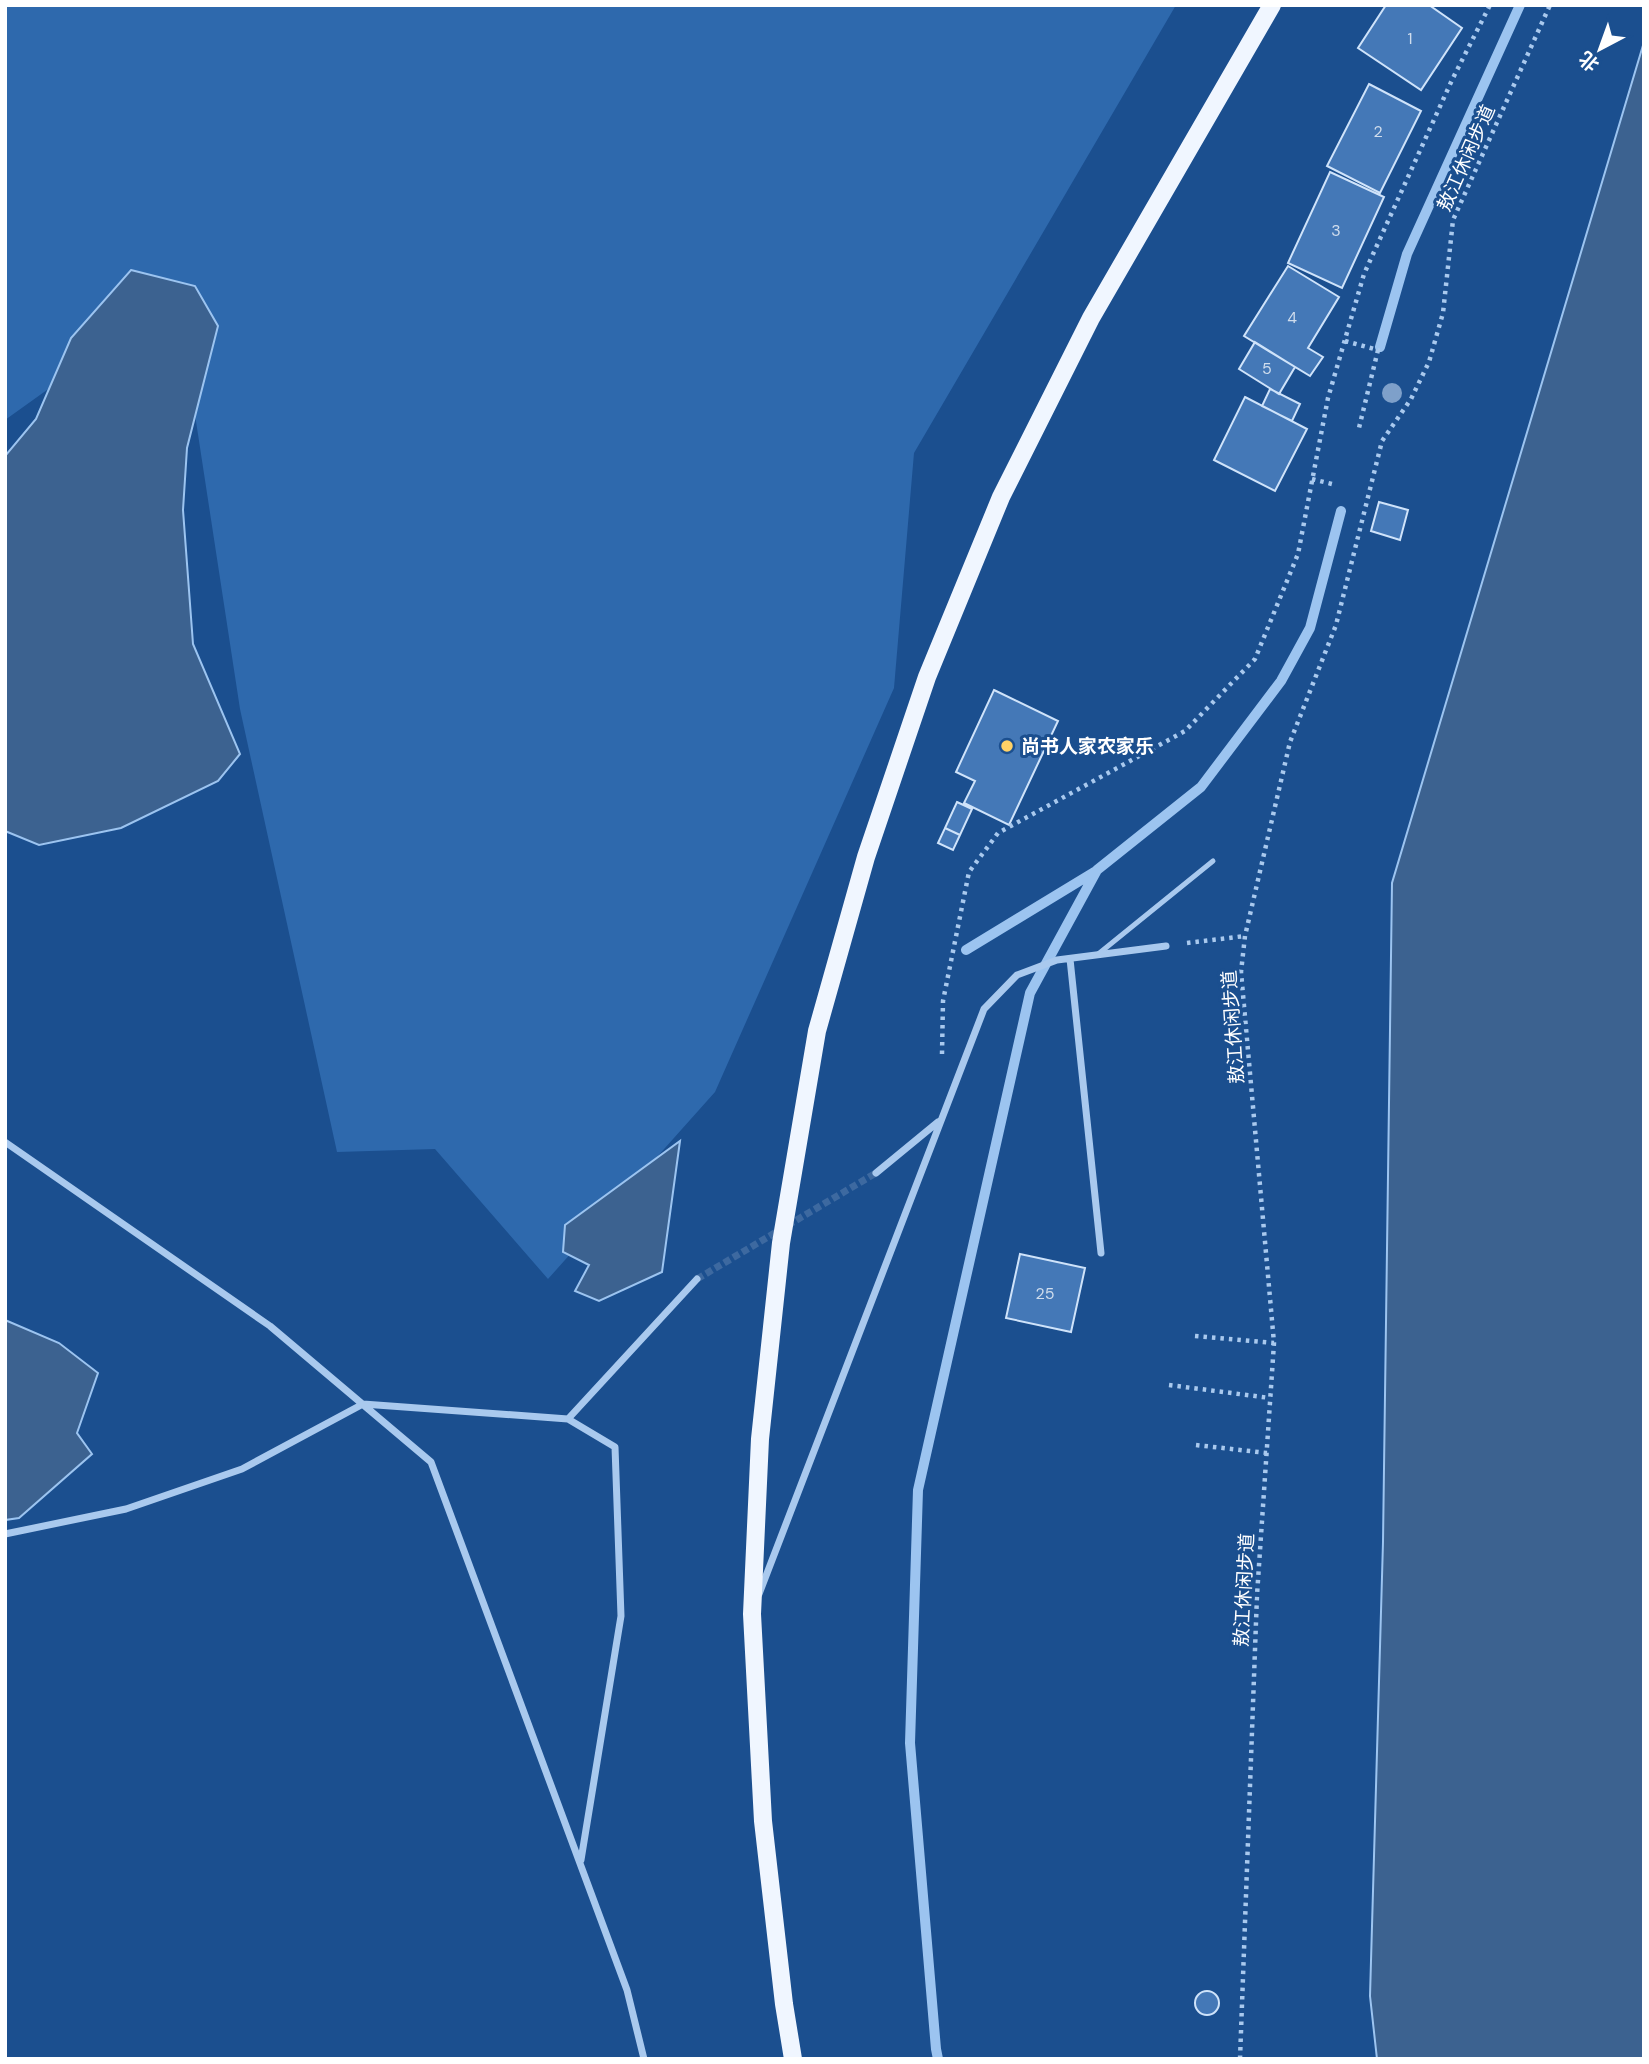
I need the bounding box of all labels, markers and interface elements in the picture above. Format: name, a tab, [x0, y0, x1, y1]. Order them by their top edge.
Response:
north arrow	[1565, 14, 1635, 84]
house number: 1	[1408, 28, 1413, 49]
text: 北	[1574, 46, 1605, 77]
street label: 敖江休闲步道	[1431, 101, 1501, 215]
house number: 2	[1373, 121, 1383, 142]
house number: 3	[1331, 220, 1341, 241]
house number: 4	[1287, 307, 1297, 328]
house number: 5	[1262, 358, 1272, 379]
place label: 尚书人家农家乐	[1021, 734, 1154, 759]
marker: 尚书人家农家乐	[999, 738, 1015, 754]
street label: 敖江休闲步道	[1217, 969, 1249, 1085]
house number: 25	[1036, 1283, 1054, 1304]
street label: 敖江休闲步道	[1229, 1532, 1259, 1648]

